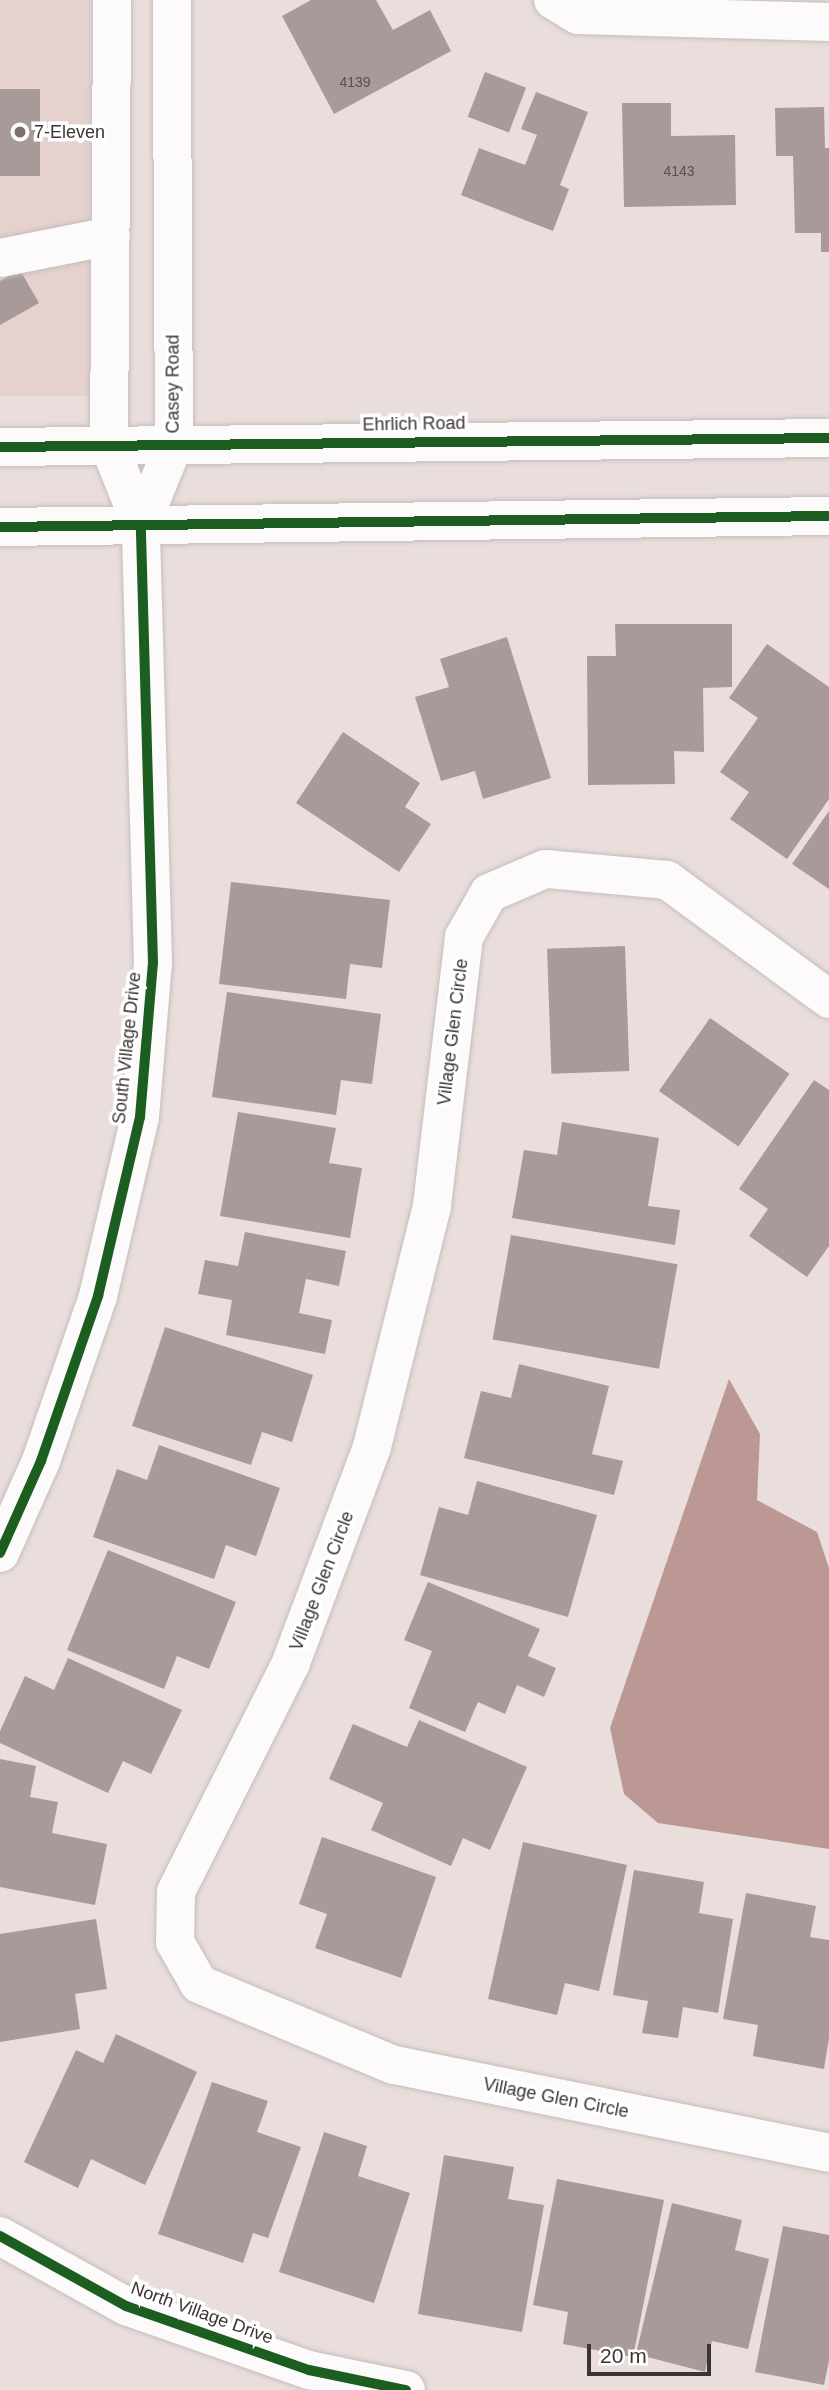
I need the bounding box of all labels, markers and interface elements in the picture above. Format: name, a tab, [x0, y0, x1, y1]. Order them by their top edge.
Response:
house number: 4139	[339, 74, 371, 90]
place label: 7-Eleven	[34, 121, 105, 143]
marker: 7-Eleven	[12, 124, 28, 140]
house number: 4143	[663, 163, 695, 179]
street label: Casey Road	[162, 334, 184, 434]
street label: Ehrlich Road	[362, 412, 466, 436]
street label: Village Glen Circle	[433, 957, 473, 1107]
street label: South Village Drive	[108, 971, 146, 1125]
street label: Village Glen Circle	[285, 1508, 359, 1654]
street label: Village Glen Circle	[481, 2073, 631, 2123]
street label: North Village Drive	[128, 2277, 276, 2349]
scale bar	[591, 2330, 715, 2374]
text: 20 m	[600, 2344, 647, 2367]

